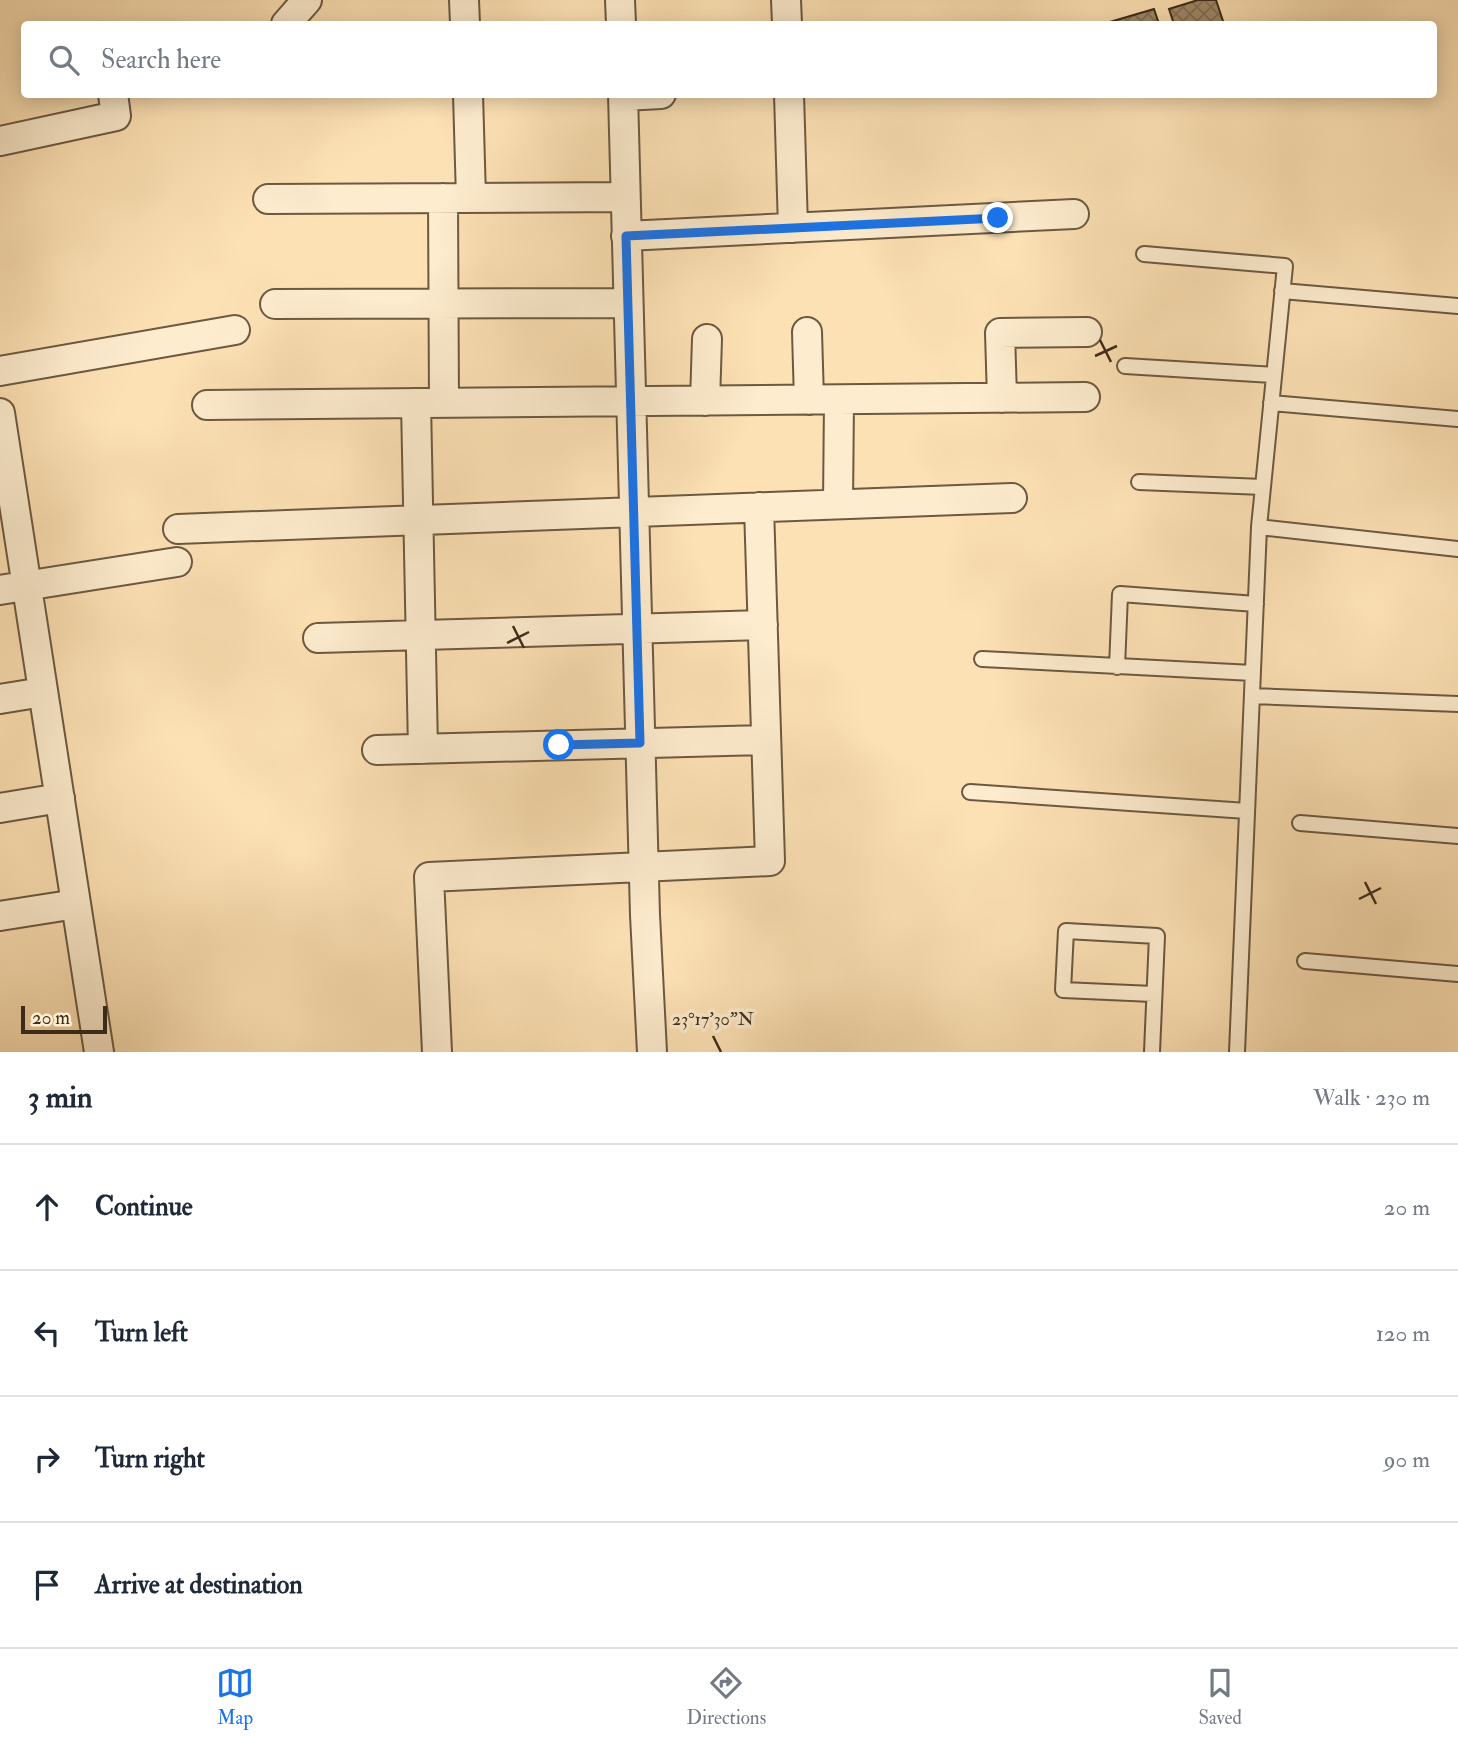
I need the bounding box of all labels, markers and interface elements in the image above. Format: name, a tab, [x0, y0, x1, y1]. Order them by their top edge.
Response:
search box	[21, 21, 1437, 98]
icon: search	[45, 41, 83, 79]
text: Search here	[101, 44, 221, 76]
route end	[982, 202, 1013, 233]
route start	[543, 729, 574, 760]
scale bar	[21, 1003, 107, 1035]
text: 20 m	[32, 1006, 70, 1030]
text: 23°17'30"N	[672, 1008, 754, 1031]
text: 3 min	[28, 1079, 93, 1116]
text: Walk · 230 m	[1313, 1083, 1430, 1112]
icon: ahead	[28, 1188, 66, 1226]
text: Continue	[95, 1191, 193, 1223]
text: 20 m	[1384, 1193, 1430, 1222]
icon: left	[28, 1314, 66, 1352]
text: Turn left	[95, 1317, 188, 1349]
text: 120 m	[1376, 1319, 1430, 1348]
icon: right	[28, 1440, 66, 1478]
text: Turn right	[95, 1443, 205, 1475]
text: 90 m	[1384, 1445, 1430, 1474]
icon: arrive	[28, 1566, 66, 1604]
text: Arrive at destination	[95, 1569, 303, 1601]
tab: Map	[216, 1664, 254, 1730]
tab: Directions	[686, 1664, 766, 1730]
tab: Saved	[1198, 1664, 1242, 1730]

